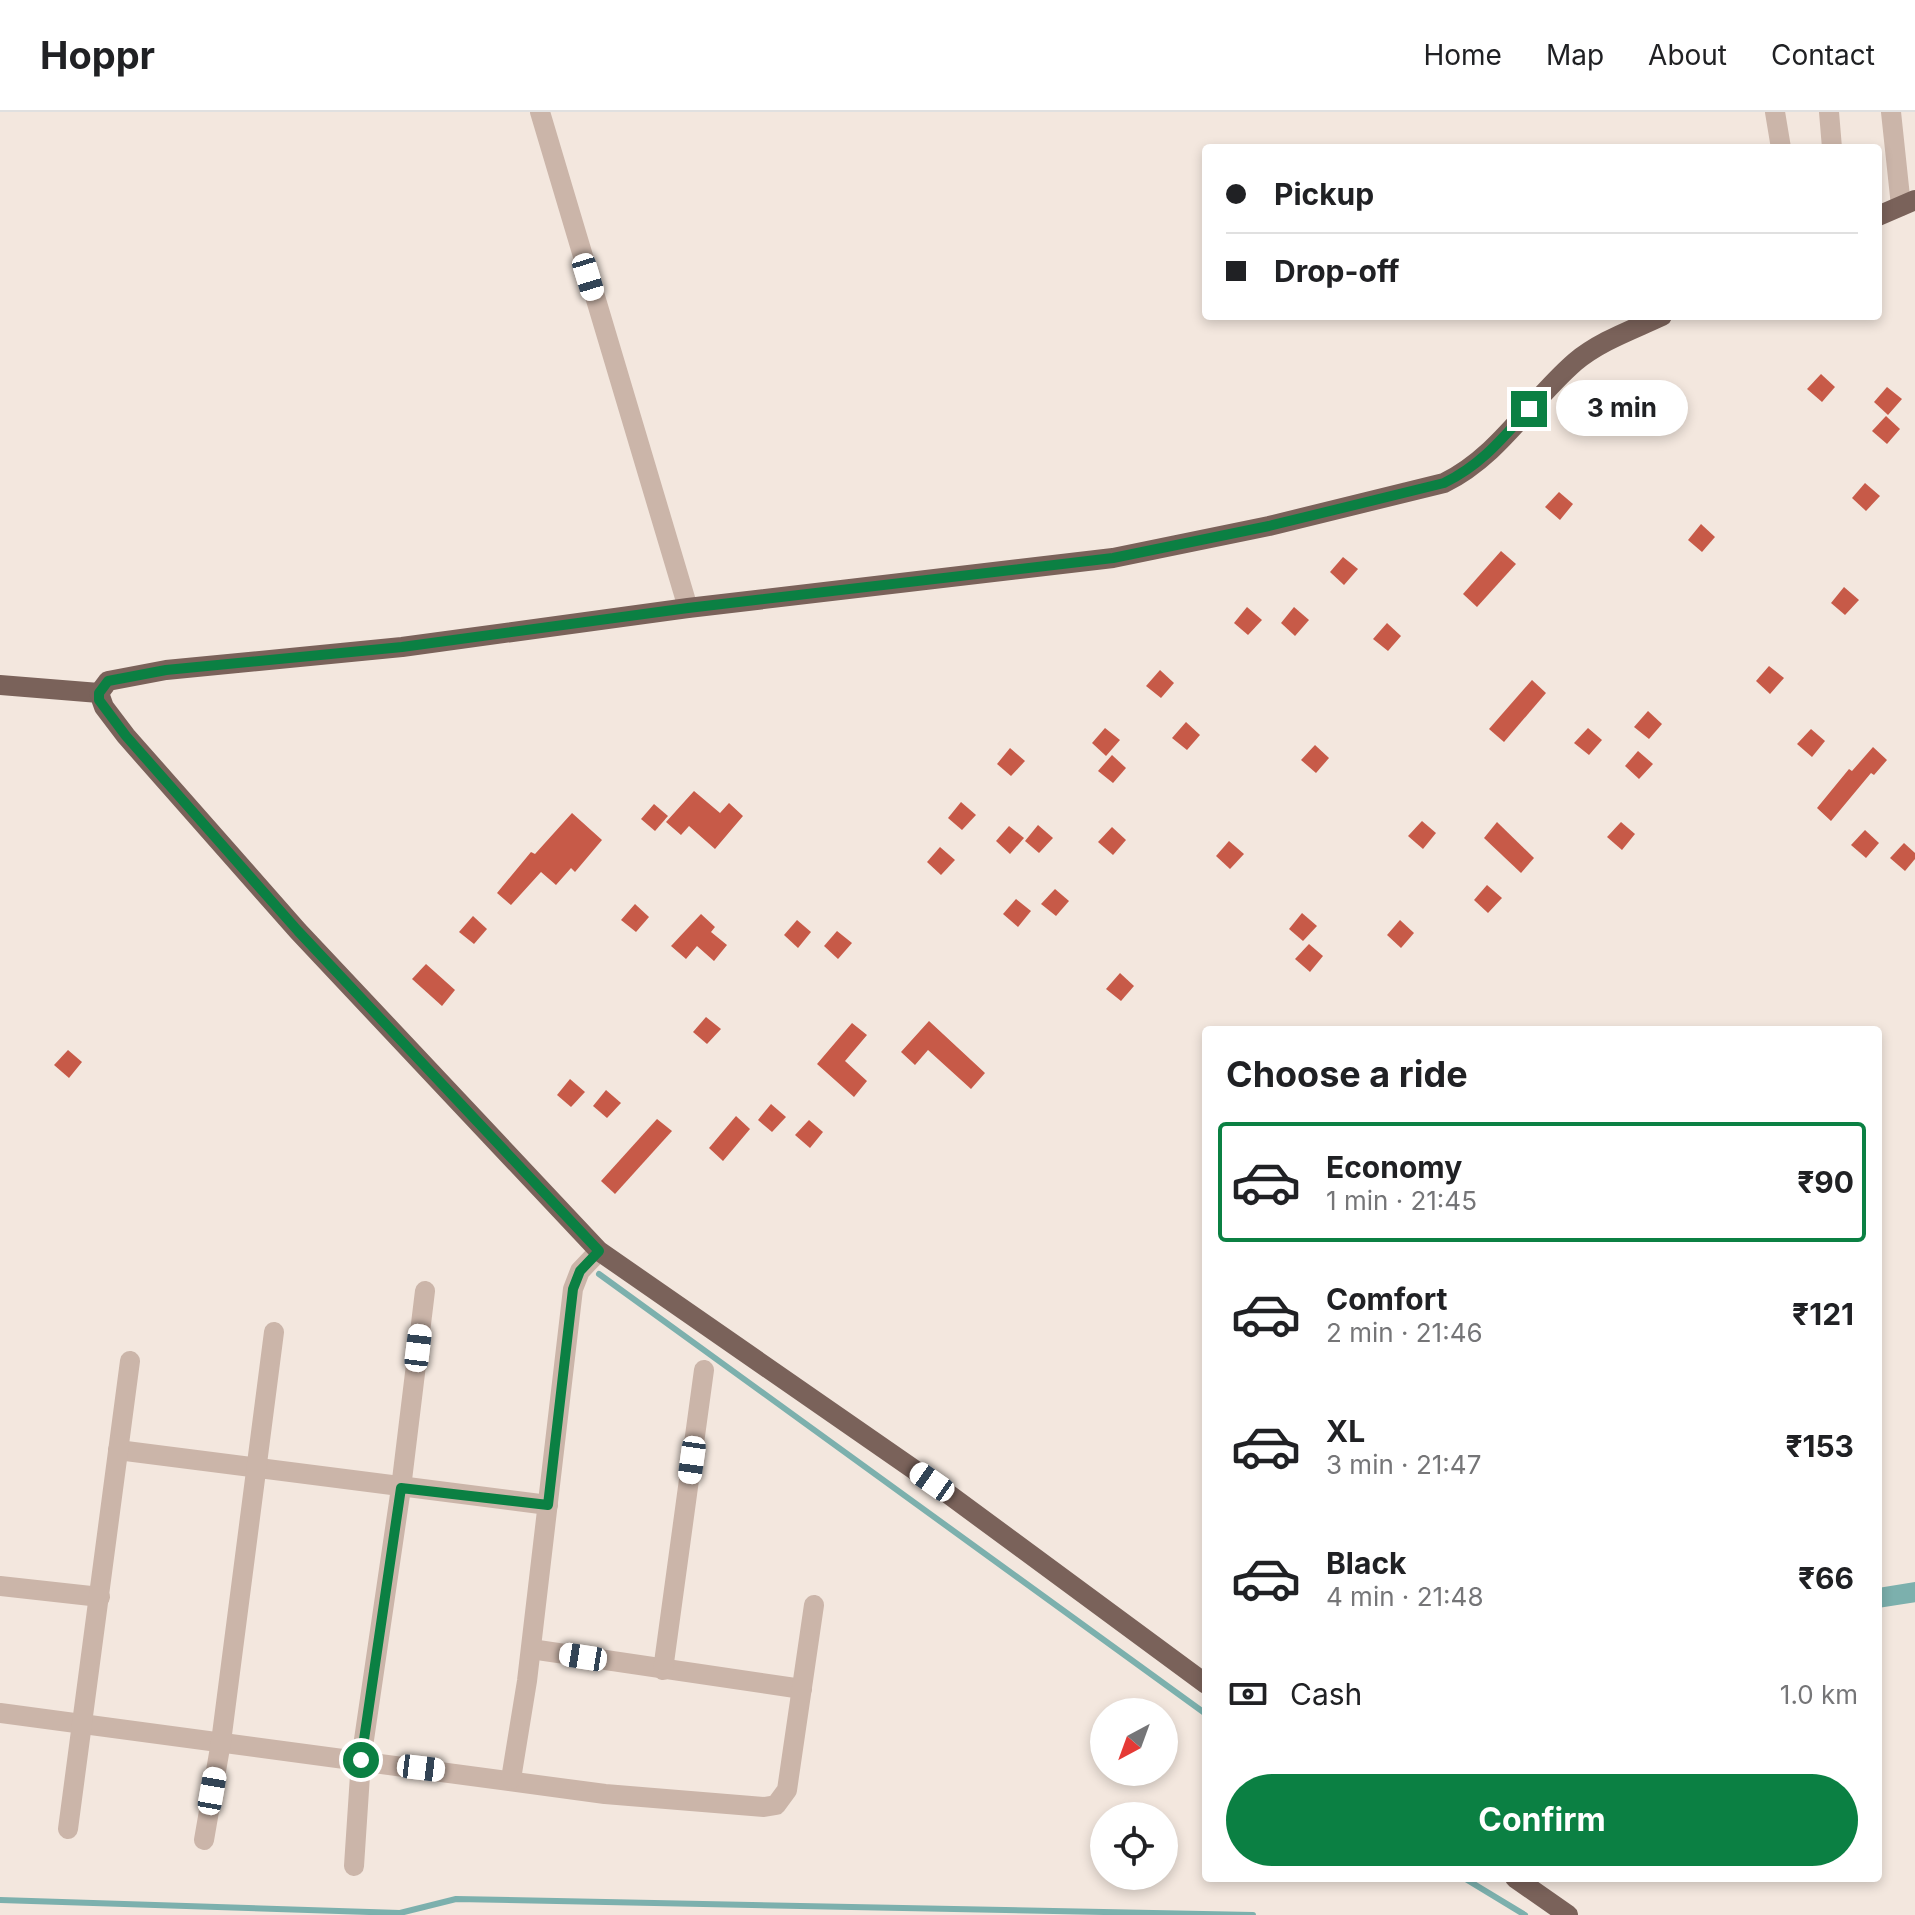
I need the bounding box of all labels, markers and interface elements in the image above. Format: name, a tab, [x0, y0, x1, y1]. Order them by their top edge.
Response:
text: Hoppr	[40, 32, 155, 78]
text: Home	[1423, 38, 1502, 72]
text: Map	[1546, 38, 1604, 72]
text: About	[1648, 38, 1727, 72]
text: Contact	[1771, 38, 1875, 72]
text: Pickup	[1274, 176, 1374, 212]
car	[570, 251, 606, 303]
text: Drop-off	[1274, 253, 1400, 289]
callout: 3 min	[1557, 381, 1689, 437]
route end	[1511, 391, 1547, 427]
text: 3 min	[1587, 392, 1657, 423]
text: Choose a ride	[1226, 1052, 1468, 1096]
icon: car	[1230, 1146, 1302, 1218]
text: Economy	[1326, 1149, 1462, 1185]
text: ₹90	[1797, 1164, 1854, 1200]
text: 1 min · 21:45	[1326, 1185, 1477, 1216]
icon: car	[1230, 1278, 1302, 1350]
text: Comfort	[1326, 1281, 1447, 1317]
text: ₹121	[1792, 1296, 1854, 1332]
text: 2 min · 21:46	[1326, 1317, 1483, 1348]
car	[403, 1323, 433, 1373]
icon: car	[1230, 1410, 1302, 1482]
text: XL	[1326, 1413, 1365, 1449]
text: ₹153	[1785, 1428, 1854, 1464]
car	[677, 1435, 707, 1485]
text: 3 min · 21:47	[1326, 1449, 1481, 1480]
car	[905, 1458, 959, 1506]
icon: car	[1230, 1542, 1302, 1614]
text: Black	[1326, 1545, 1406, 1581]
text: ₹66	[1798, 1560, 1854, 1596]
text: 4 min · 21:48	[1326, 1581, 1483, 1612]
car	[557, 1641, 609, 1673]
icon: cash	[1226, 1672, 1270, 1716]
text: Cash	[1290, 1676, 1362, 1712]
text: 1.0 km	[1780, 1679, 1858, 1710]
north arrow	[1090, 1698, 1178, 1786]
map controls	[1090, 1698, 1178, 1890]
route start	[343, 1742, 379, 1778]
car	[396, 1753, 446, 1783]
car	[196, 1765, 228, 1817]
button: Confirm	[1226, 1774, 1858, 1866]
button: locate	[1090, 1802, 1178, 1890]

